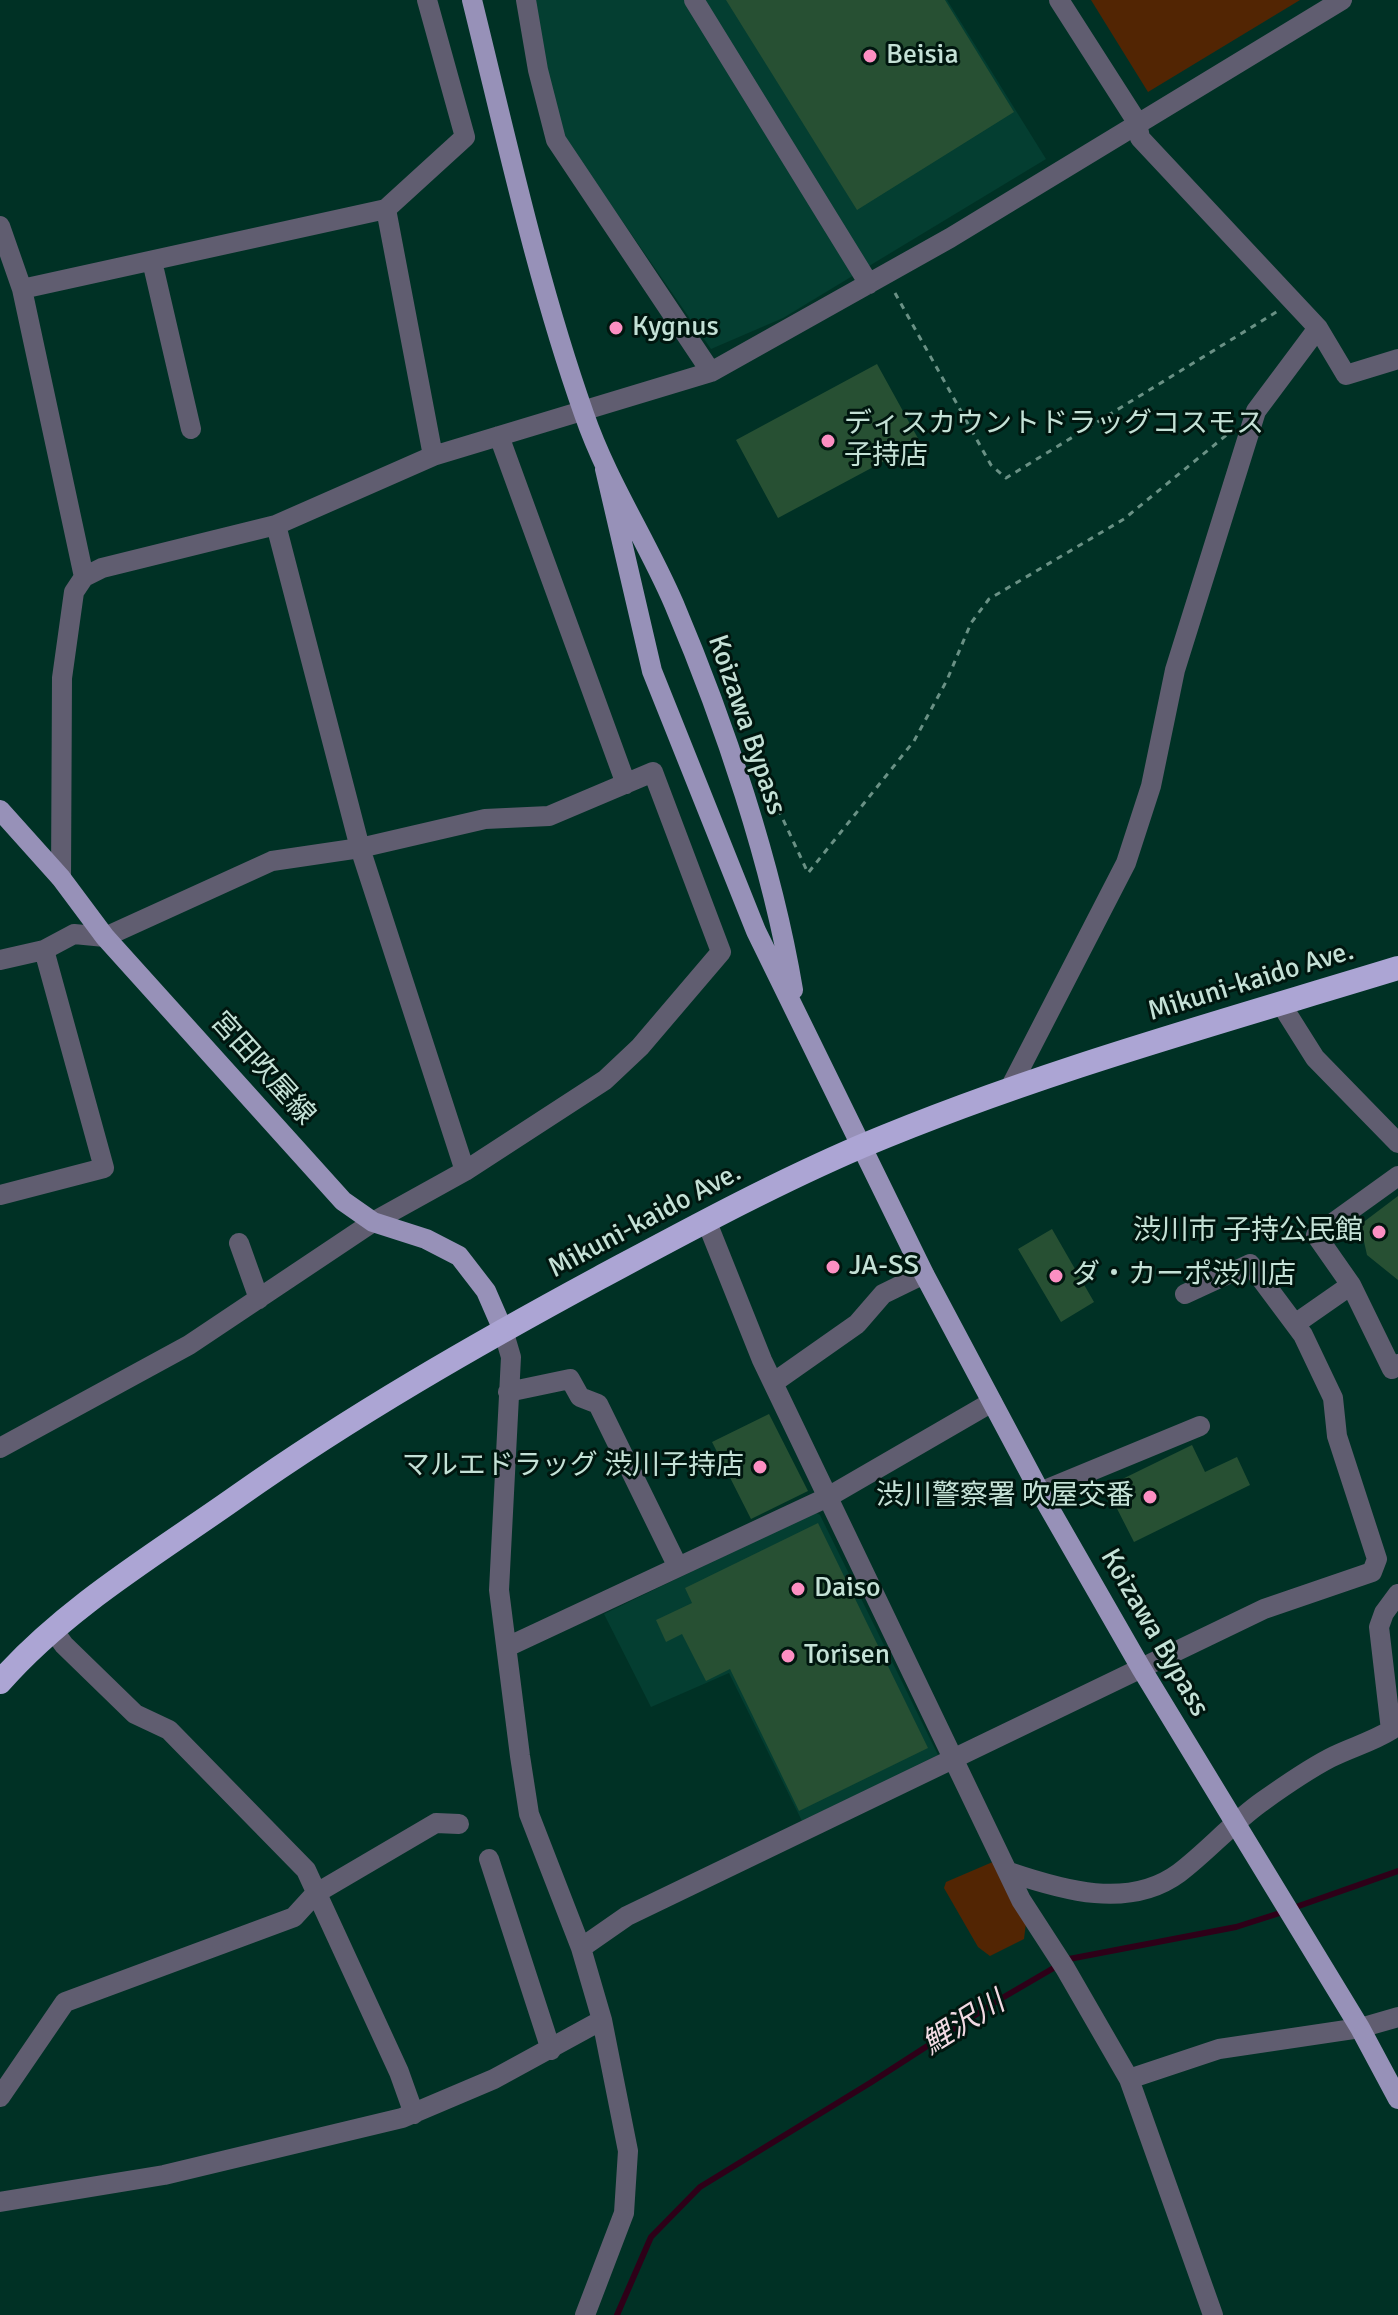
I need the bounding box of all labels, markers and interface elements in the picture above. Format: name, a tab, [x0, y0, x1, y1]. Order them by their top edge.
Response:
place label: Beisia	[886, 39, 959, 73]
marker: Beisia	[861, 47, 879, 65]
place label: Kygnus	[632, 311, 719, 345]
marker: Kygnus	[607, 319, 625, 337]
place label: ディスカウントドラッグコスモス 子持店	[844, 408, 1264, 474]
marker: ディスカウントドラッグコスモス 子持店	[819, 432, 837, 450]
street label: Koizawa Bypass	[699, 631, 793, 819]
street label: Mikuni-kaido Ave.	[1144, 935, 1358, 1029]
street label: 宮田吹屋線	[203, 1006, 321, 1132]
street label: Mikuni-kaido Ave.	[543, 1156, 747, 1286]
place label: 渋川市 子持公民館	[1133, 1215, 1363, 1249]
marker: 渋川市 子持公民館	[1370, 1223, 1388, 1241]
place label: JA-SS	[849, 1250, 919, 1284]
marker: JA-SS	[824, 1258, 842, 1276]
place label: ダ・カーポ渋川店	[1072, 1259, 1296, 1293]
marker: ダ・カーポ渋川店	[1047, 1267, 1065, 1285]
place label: マルエドラッグ 渋川子持店	[402, 1450, 744, 1484]
marker: マルエドラッグ 渋川子持店	[751, 1458, 769, 1476]
place label: 渋川警察署 吹屋交番	[876, 1480, 1134, 1514]
marker: 渋川警察署 吹屋交番	[1141, 1488, 1159, 1506]
street label: Koizawa Bypass	[1092, 1543, 1216, 1723]
place label: Daiso	[814, 1572, 881, 1606]
marker: Daiso	[789, 1580, 807, 1598]
place label: Torisen	[804, 1639, 890, 1673]
marker: Torisen	[779, 1647, 797, 1665]
water label: 鯉沢川	[916, 1985, 1012, 2063]

